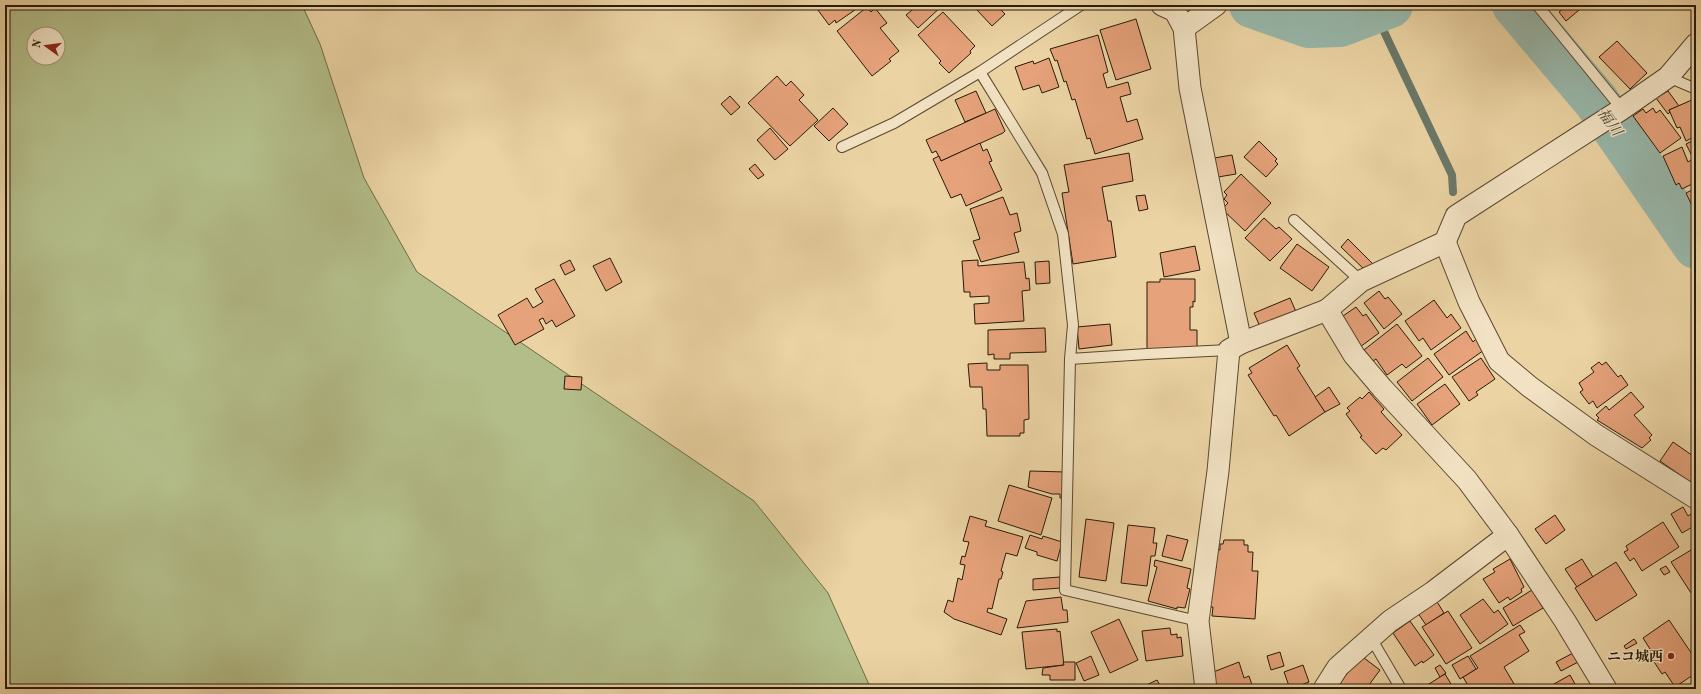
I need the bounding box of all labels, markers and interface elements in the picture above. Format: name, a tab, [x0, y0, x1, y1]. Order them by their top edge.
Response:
north arrow	[26, 26, 66, 66]
text: N	[31, 38, 44, 49]
water label: 福川	[1594, 105, 1626, 141]
place label: ニコ城西	[1607, 649, 1663, 664]
marker: ニコ城西	[1666, 651, 1676, 661]

